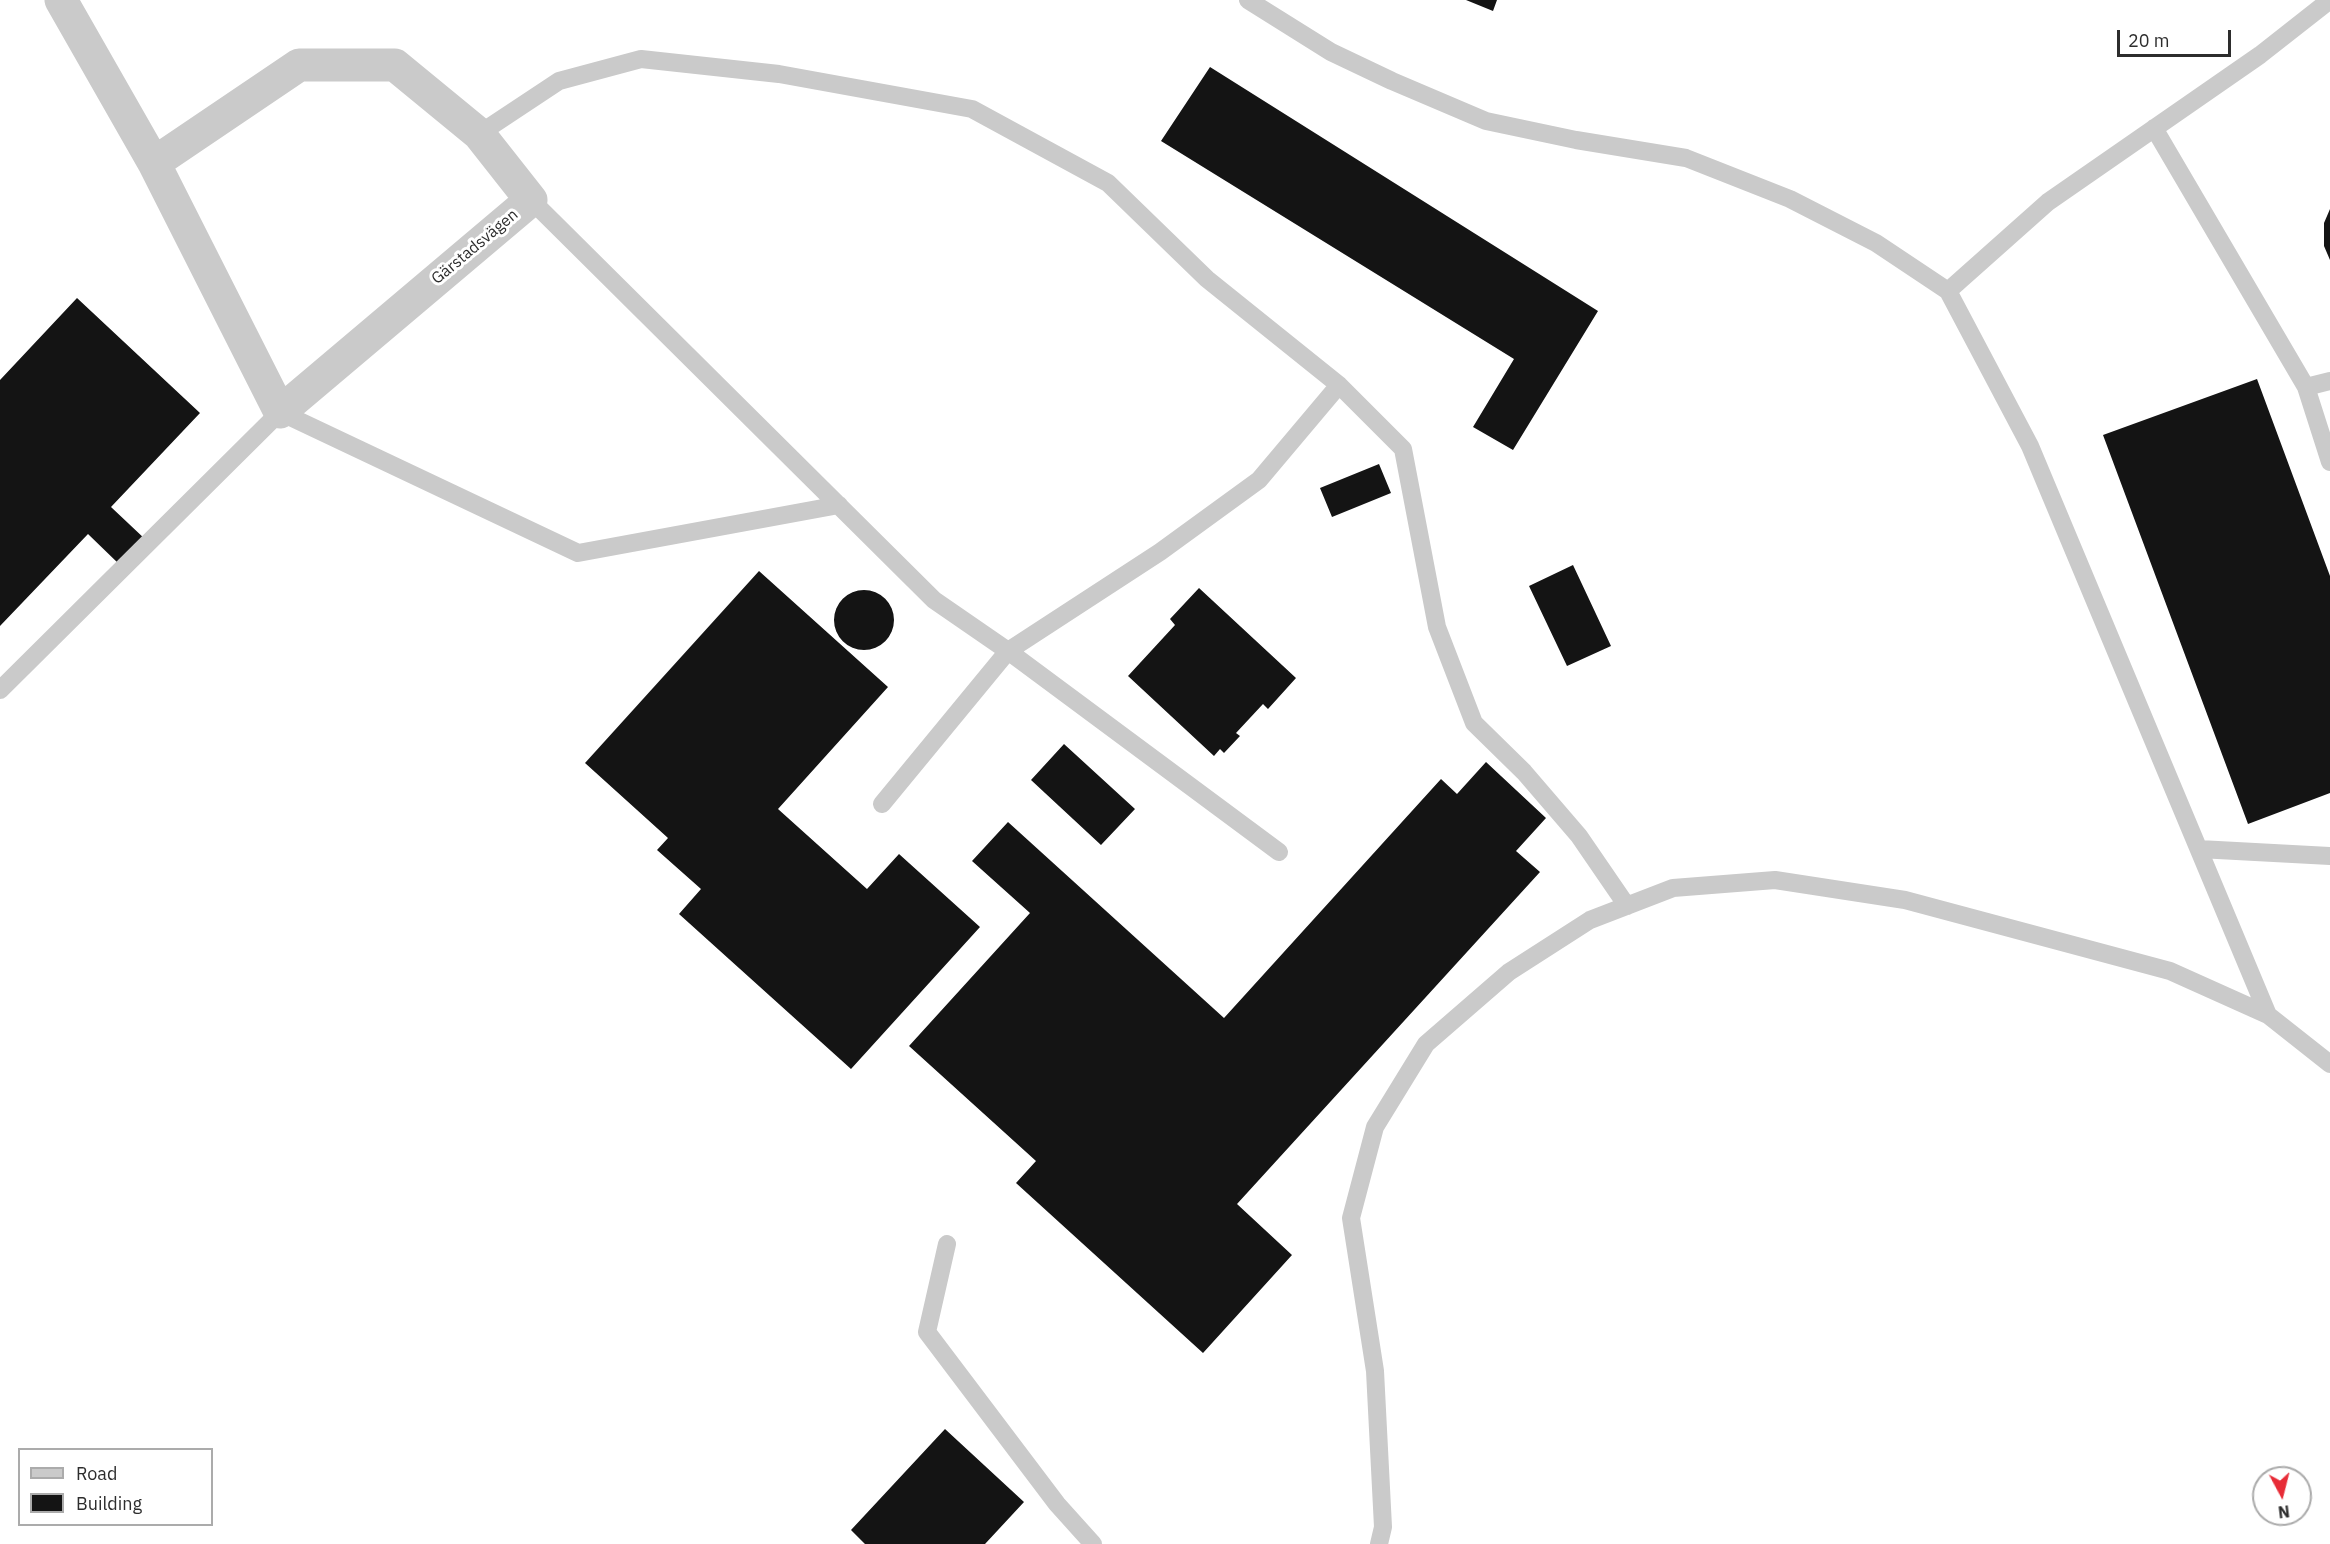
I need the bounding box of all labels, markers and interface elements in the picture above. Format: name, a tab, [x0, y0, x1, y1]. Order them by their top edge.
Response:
scale bar	[2120, 18, 2234, 56]
text: 20 m	[2128, 29, 2170, 52]
street label: Gärstadsvägen	[428, 205, 522, 289]
legend	[18, 1448, 213, 1526]
text: Road	[76, 1462, 117, 1485]
north arrow	[2252, 1466, 2312, 1526]
text: Building	[76, 1492, 142, 1515]
text: N	[2277, 1501, 2291, 1523]

